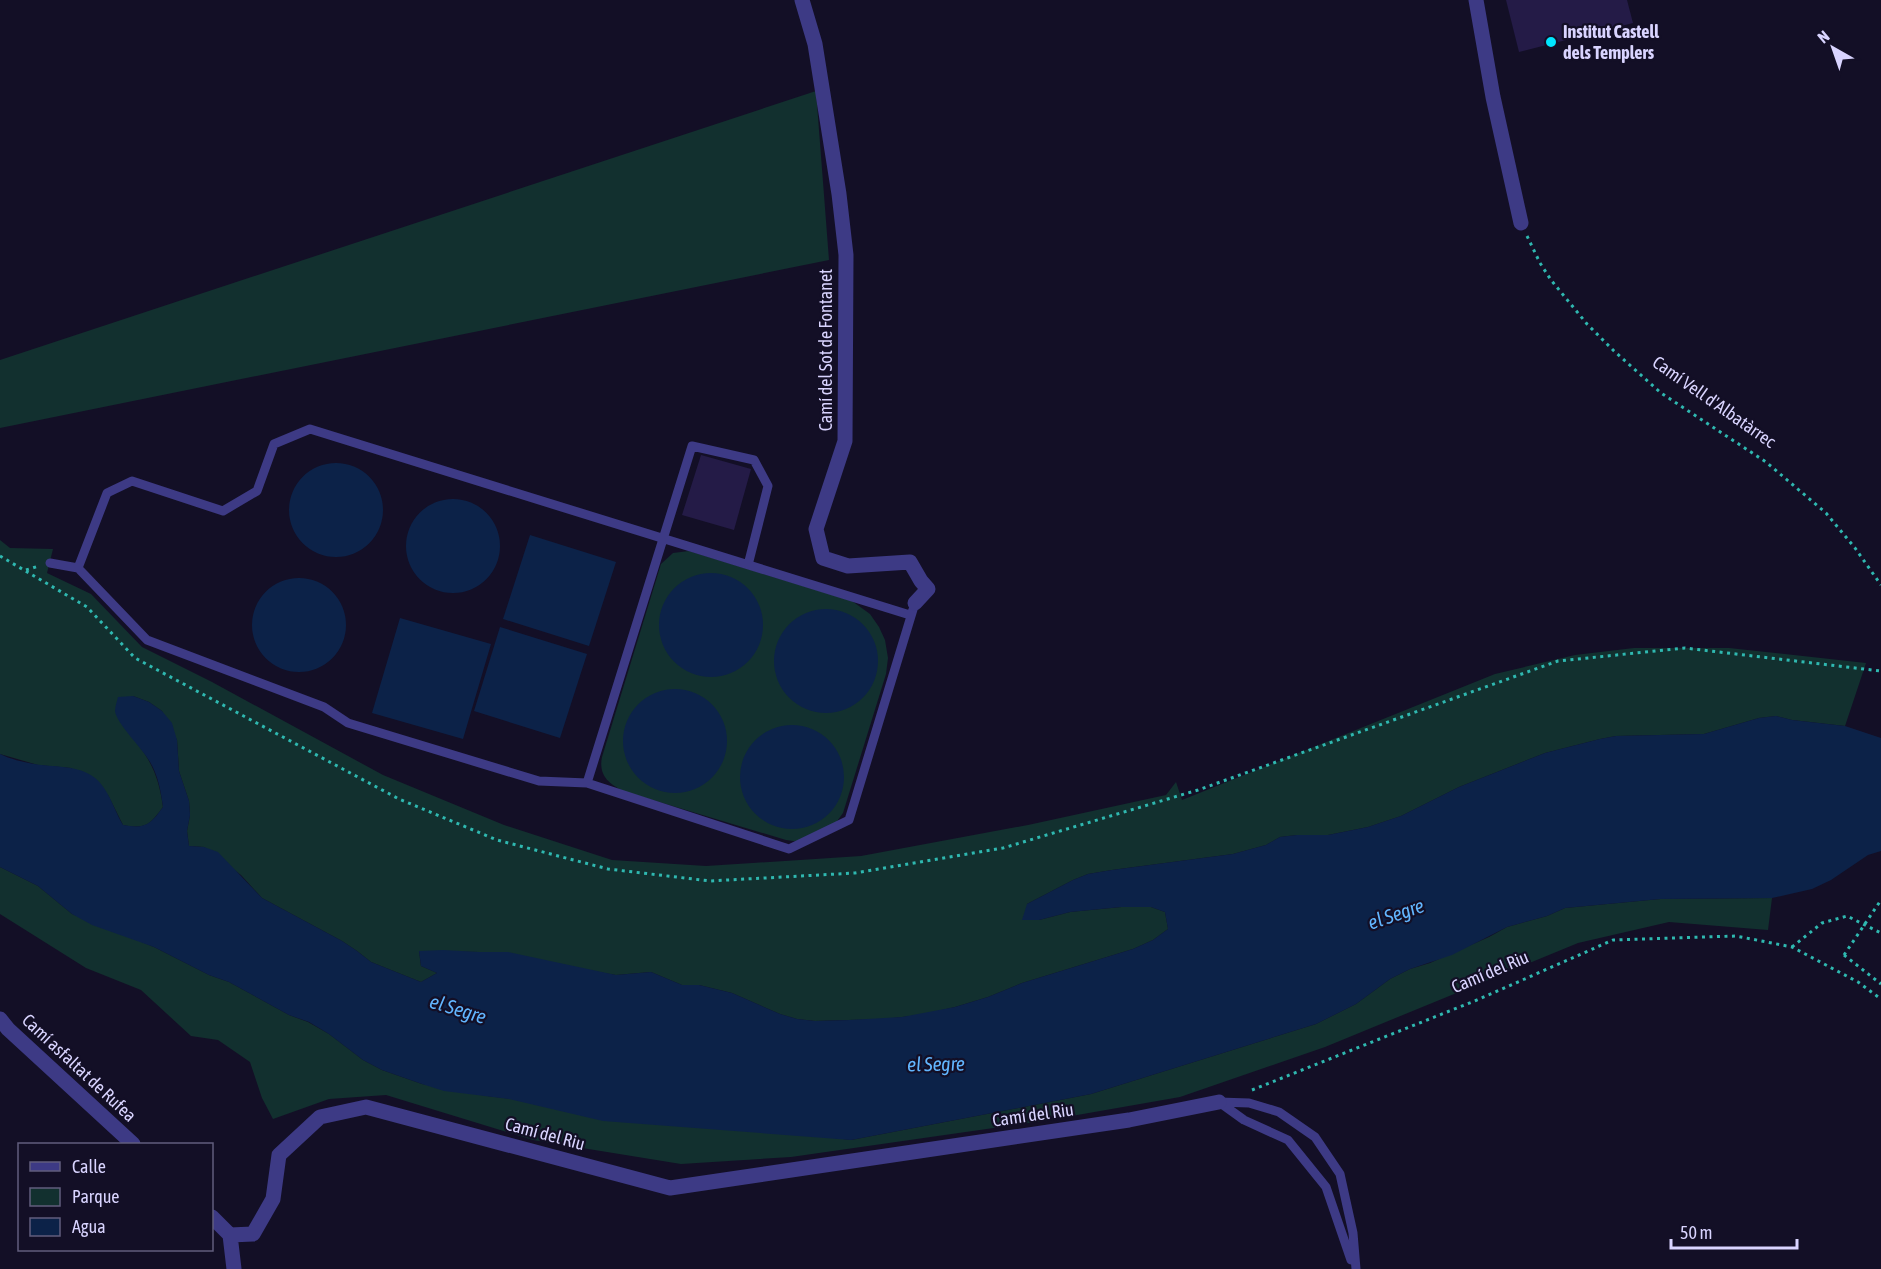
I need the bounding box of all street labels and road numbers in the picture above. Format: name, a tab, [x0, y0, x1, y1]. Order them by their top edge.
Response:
street label: Camí del Sot de Fontanet	[815, 269, 836, 431]
street label: Camí Vell d'Albatàrrec	[1649, 351, 1780, 452]
street label: Camí del Riu	[1448, 946, 1532, 997]
street label: Camí asfaltat de Rufea	[18, 1009, 141, 1126]
street label: Camí del Riu	[991, 1098, 1075, 1131]
street label: Camí del Riu	[503, 1113, 587, 1154]

